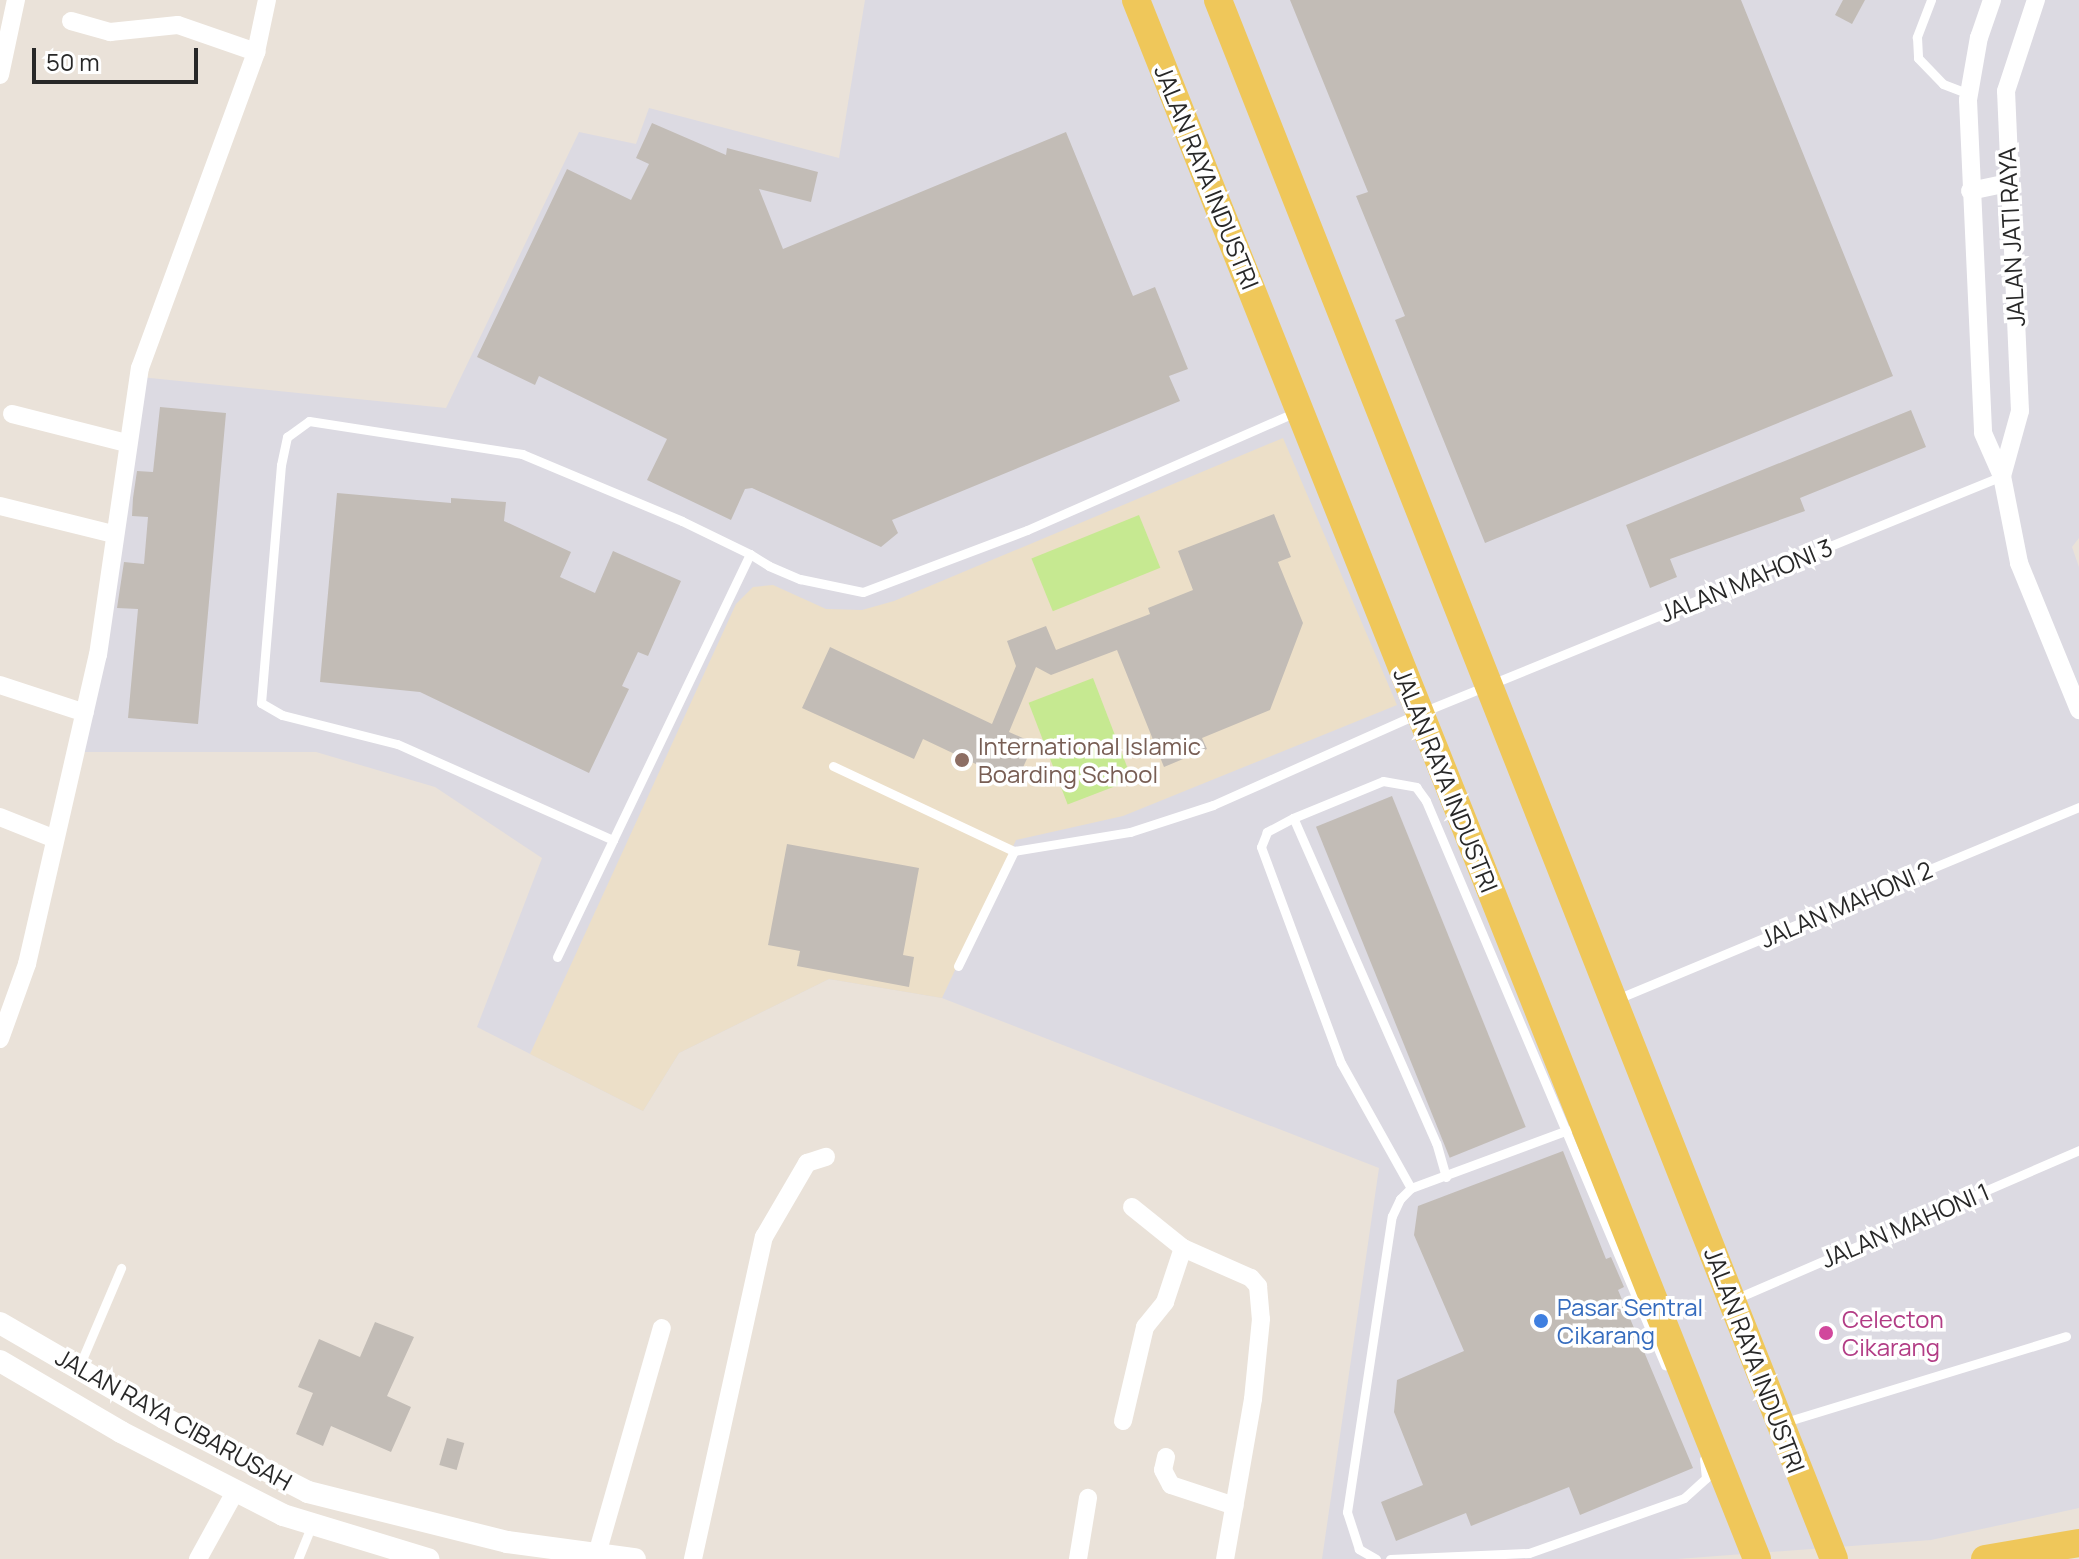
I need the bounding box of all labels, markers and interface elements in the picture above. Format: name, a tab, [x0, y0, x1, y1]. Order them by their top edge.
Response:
scale bar	[36, 32, 202, 82]
text: 50 m	[46, 45, 100, 78]
street label: JALAN RAYA INDUSTRI	[1149, 61, 1265, 293]
street label: JALAN JATI RAYA	[1992, 147, 2030, 327]
street label: JALAN MAHONI 3	[1655, 532, 1837, 628]
street label: JALAN RAYA INDUSTRI	[1388, 664, 1504, 896]
place label: International Islamic Boarding School	[978, 732, 1201, 788]
marker: International Islamic Boarding School	[953, 751, 971, 769]
street label: JALAN MAHONI 2	[1756, 855, 1936, 953]
street label: JALAN MAHONI 1	[1817, 1177, 1993, 1273]
street label: JALAN RAYA INDUSTRI	[1699, 1243, 1811, 1477]
place label: Pasar Sentral Cikarang	[1557, 1293, 1703, 1349]
place label: Celecton Cikarang	[1842, 1305, 1944, 1361]
marker: Pasar Sentral Cikarang	[1532, 1312, 1550, 1330]
marker: Celecton Cikarang	[1817, 1324, 1835, 1342]
street label: JALAN RAYA CIBARUSAH	[51, 1342, 297, 1496]

